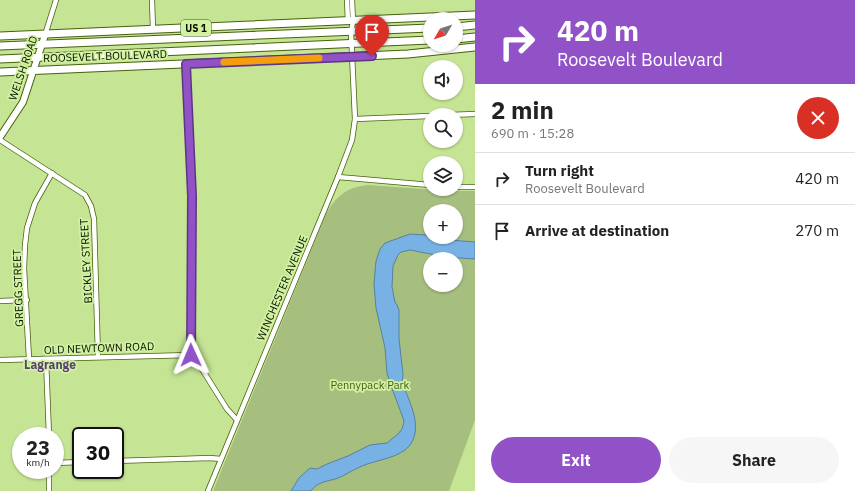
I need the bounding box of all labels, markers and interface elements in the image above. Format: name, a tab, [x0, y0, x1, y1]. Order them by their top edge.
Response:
north arrow	[423, 12, 463, 52]
map controls	[423, 12, 463, 292]
text: 420 m	[557, 12, 639, 49]
pin	[355, 15, 389, 56]
icon: right	[491, 16, 543, 68]
road number: US 1	[181, 20, 211, 36]
icon: arrive	[361, 21, 383, 43]
street label: WELSH ROAD	[5, 34, 41, 102]
street label: ROOSEVELT BOULEVARD	[43, 47, 167, 65]
text: Roosevelt Boulevard	[557, 48, 723, 71]
button: sound	[423, 60, 463, 100]
text: 2 min	[491, 94, 554, 126]
button: close	[797, 97, 839, 139]
button: search	[423, 108, 463, 148]
text: 690 m · 15:28	[491, 125, 574, 142]
button: layers	[423, 156, 463, 196]
text: Turn right	[525, 161, 594, 180]
icon: right	[491, 168, 513, 190]
text: 420 m	[795, 169, 839, 188]
text: Roosevelt Boulevard	[525, 180, 645, 197]
button: +	[423, 204, 463, 244]
street label: BICKLEY STREET	[77, 218, 95, 304]
icon: arrive	[491, 220, 513, 242]
text: Arrive at destination	[525, 221, 669, 240]
text: 270 m	[795, 221, 839, 240]
street label: WINCHESTER AVENUE	[253, 233, 311, 343]
street label: GREGG STREET	[10, 248, 26, 327]
button: −	[423, 252, 463, 292]
position arrow	[170, 334, 212, 376]
street label: OLD NEWTOWN ROAD	[44, 339, 154, 357]
district label: Lagrange	[24, 357, 76, 372]
park label: Pennypack Park	[331, 378, 410, 392]
speed limit sign: 30	[72, 427, 124, 479]
text: 23	[26, 434, 50, 461]
button: Exit	[491, 437, 661, 483]
button: Share	[669, 437, 839, 483]
text: km/h	[26, 456, 50, 469]

